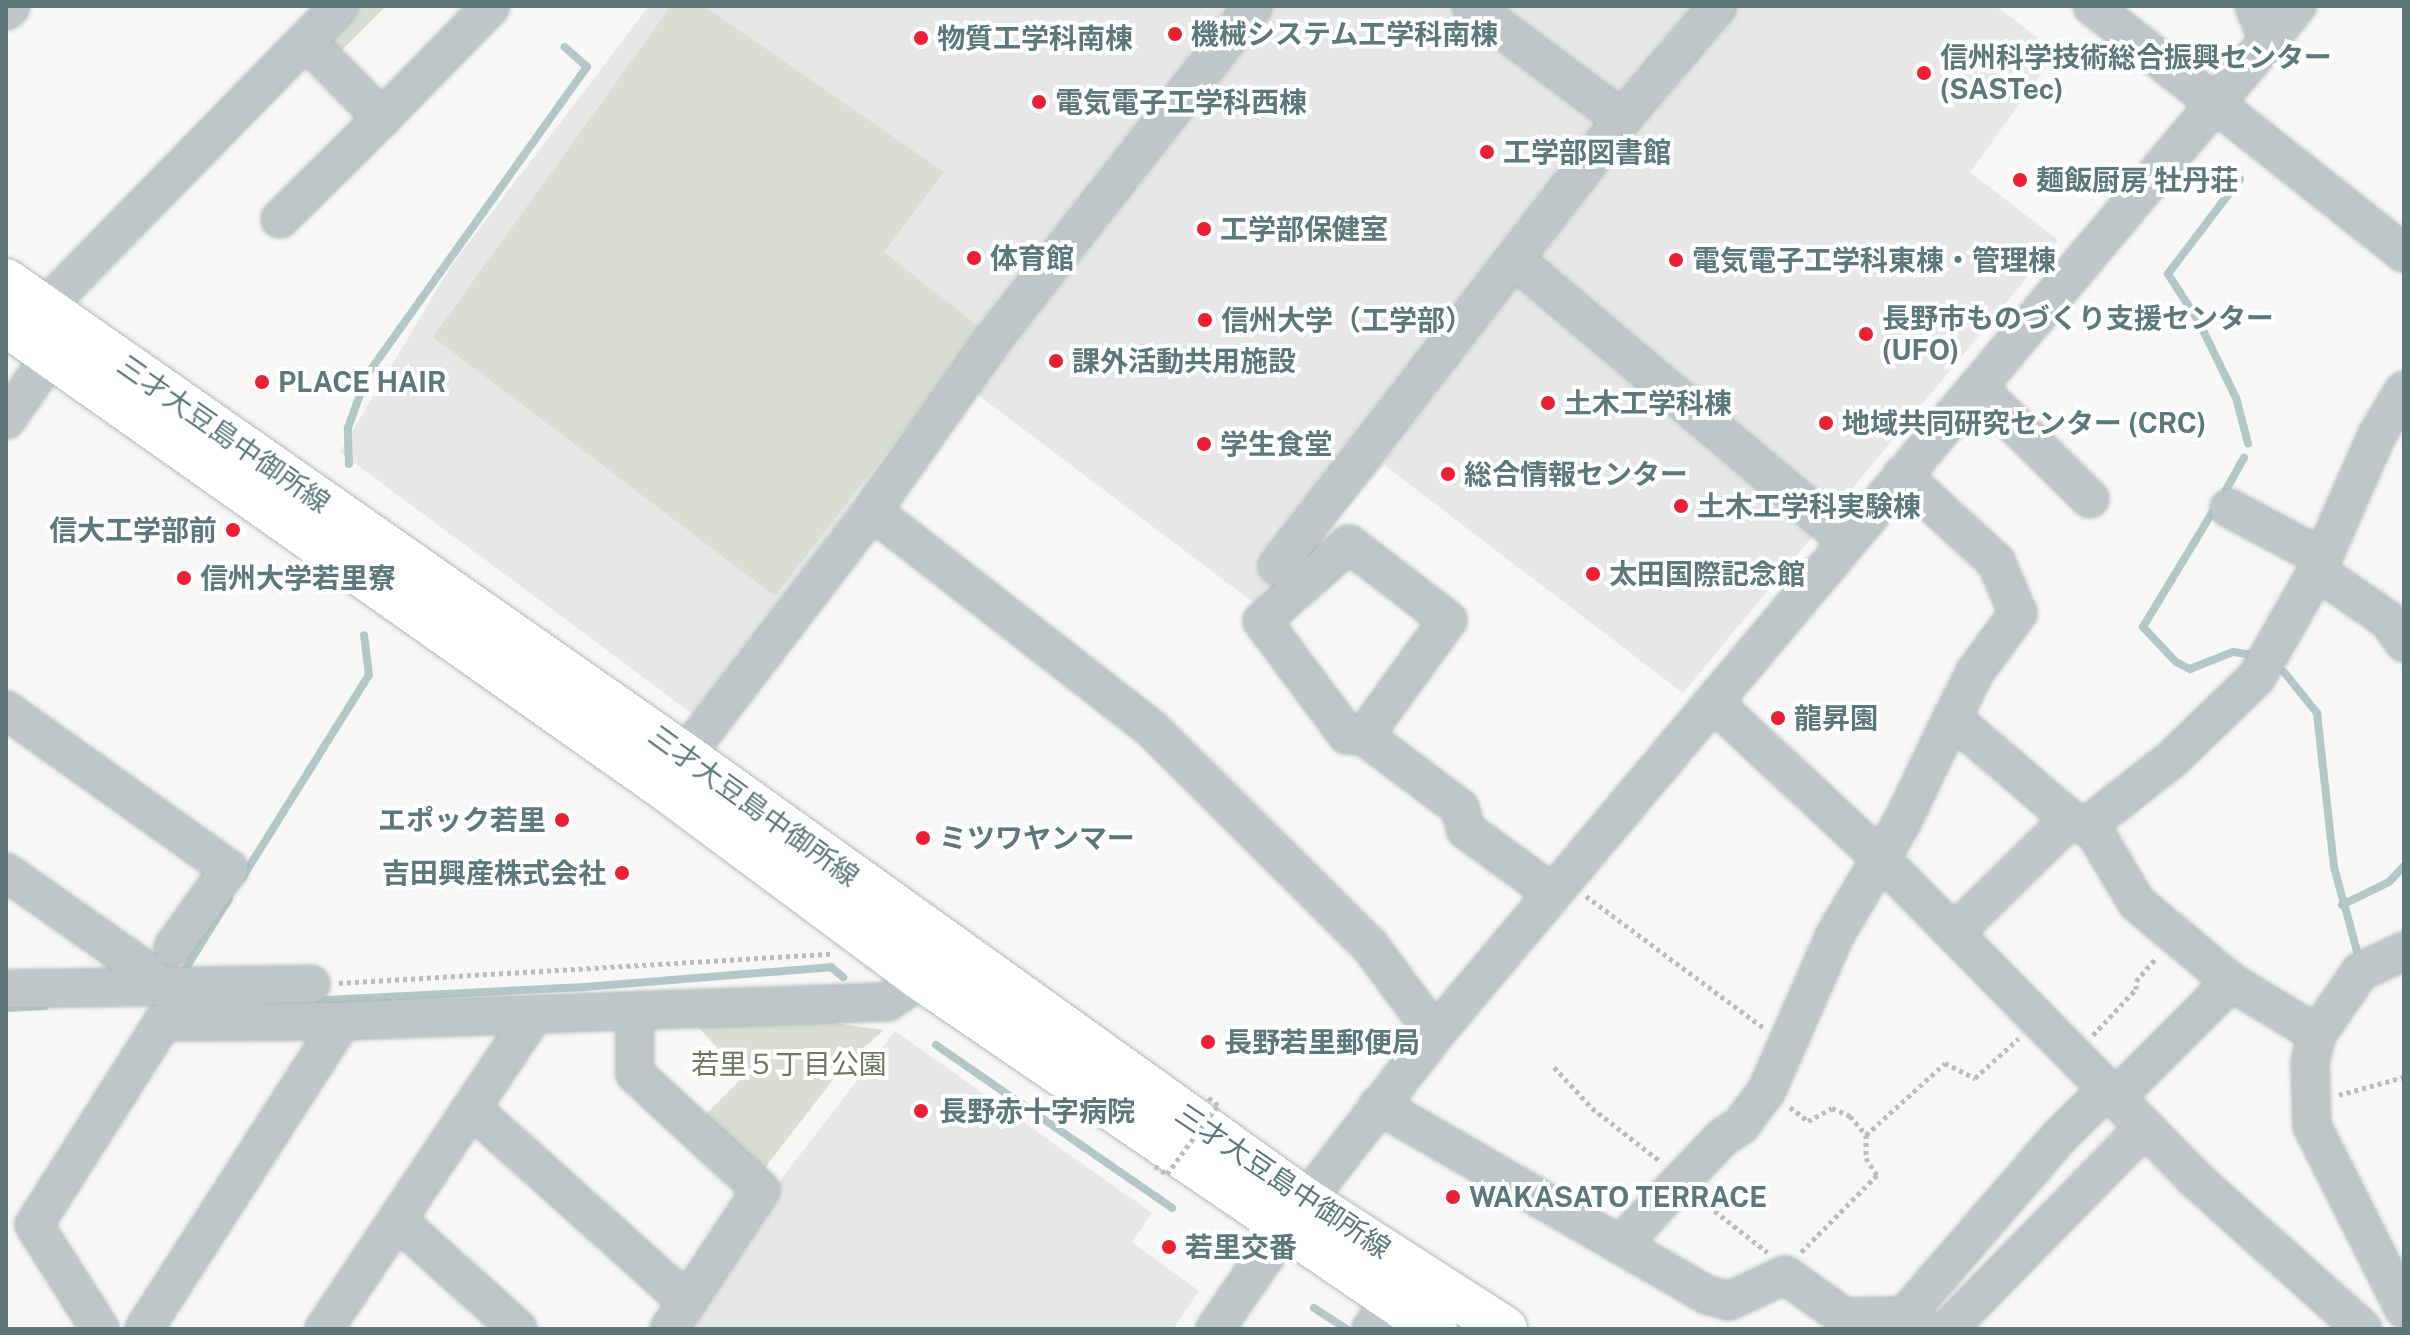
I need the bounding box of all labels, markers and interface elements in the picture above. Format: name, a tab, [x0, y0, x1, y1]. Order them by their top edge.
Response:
place label: 機械システム工学科南棟	[1191, 17, 1499, 51]
place label: 物質工学科南棟	[937, 21, 1133, 55]
marker: 機械システム工学科南棟	[1166, 25, 1184, 43]
marker: 物質工学科南棟	[912, 29, 930, 47]
place label: 信州科学技術総合振興センター (SASTec)	[1940, 40, 2332, 106]
marker: 信州科学技術総合振興センター (SASTec)	[1915, 64, 1933, 82]
place label: 電気電子工学科西棟	[1055, 85, 1307, 119]
marker: 電気電子工学科西棟	[1030, 93, 1048, 111]
place label: 工学部図書館	[1503, 135, 1671, 169]
marker: 工学部図書館	[1478, 143, 1496, 161]
place label: 麺飯厨房 牡丹荘	[2036, 163, 2238, 197]
marker: 麺飯厨房 牡丹荘	[2011, 171, 2029, 189]
place label: 工学部保健室	[1220, 212, 1388, 246]
marker: 工学部保健室	[1195, 220, 1213, 238]
place label: 体育館	[990, 241, 1074, 275]
place label: 電気電子工学科東棟・管理棟	[1692, 243, 2056, 277]
marker: 体育館	[965, 249, 983, 267]
marker: 電気電子工学科東棟・管理棟	[1667, 251, 1685, 269]
place label: 長野市ものづくり支援センター (UFO)	[1882, 301, 2274, 367]
place label: 信州大学（工学部）	[1221, 303, 1473, 337]
marker: 信州大学（工学部）	[1196, 311, 1214, 329]
marker: 長野市ものづくり支援センター (UFO)	[1857, 325, 1875, 343]
place label: 課外活動共用施設	[1072, 344, 1296, 378]
street label: 三才大豆島中御所線	[111, 348, 337, 520]
marker: 課外活動共用施設	[1047, 352, 1065, 370]
place label: PLACE HAIR	[278, 365, 446, 399]
marker: PLACE HAIR	[253, 373, 271, 391]
place label: 土木工学科棟	[1564, 386, 1732, 420]
marker: 土木工学科棟	[1539, 394, 1557, 412]
place label: 地域共同研究センター (CRC)	[1842, 406, 2206, 440]
marker: 地域共同研究センター (CRC)	[1817, 414, 1835, 432]
place label: 学生食堂	[1220, 427, 1332, 461]
marker: 学生食堂	[1195, 435, 1213, 453]
place label: 総合情報センター	[1464, 457, 1688, 491]
marker: 総合情報センター	[1439, 465, 1457, 483]
place label: 土木工学科実験棟	[1697, 489, 1921, 523]
marker: 土木工学科実験棟	[1672, 497, 1690, 515]
place label: 信大工学部前	[49, 513, 217, 547]
marker: 信大工学部前	[224, 521, 242, 539]
place label: 太田国際記念館	[1609, 557, 1805, 591]
place label: 信州大学若里寮	[200, 561, 396, 595]
marker: 太田国際記念館	[1584, 565, 1602, 583]
marker: 信州大学若里寮	[175, 569, 193, 587]
place label: 龍昇園	[1794, 701, 1878, 735]
marker: 龍昇園	[1769, 709, 1787, 727]
street label: 三才大豆島中御所線	[642, 718, 866, 894]
place label: エポック若里	[378, 803, 546, 837]
marker: エポック若里	[553, 811, 571, 829]
place label: ミツワヤンマー	[939, 821, 1135, 855]
marker: ミツワヤンマー	[914, 829, 932, 847]
place label: 吉田興産株式会社	[382, 856, 606, 890]
marker: 吉田興産株式会社	[613, 864, 631, 882]
place label: 長野若里郵便局	[1224, 1025, 1420, 1059]
marker: 長野若里郵便局	[1199, 1033, 1217, 1051]
park label: 若里５丁目公園	[691, 1047, 887, 1081]
place label: 長野赤十字病院	[939, 1094, 1135, 1128]
street label: 三才大豆島中御所線	[1169, 1097, 1397, 1265]
marker: 長野赤十字病院	[910, 1100, 932, 1122]
place label: WAKASATO TERRACE	[1469, 1180, 1767, 1214]
marker: WAKASATO TERRACE	[1444, 1188, 1462, 1206]
place label: 若里交番	[1185, 1230, 1297, 1264]
marker: 若里交番	[1160, 1238, 1178, 1256]

